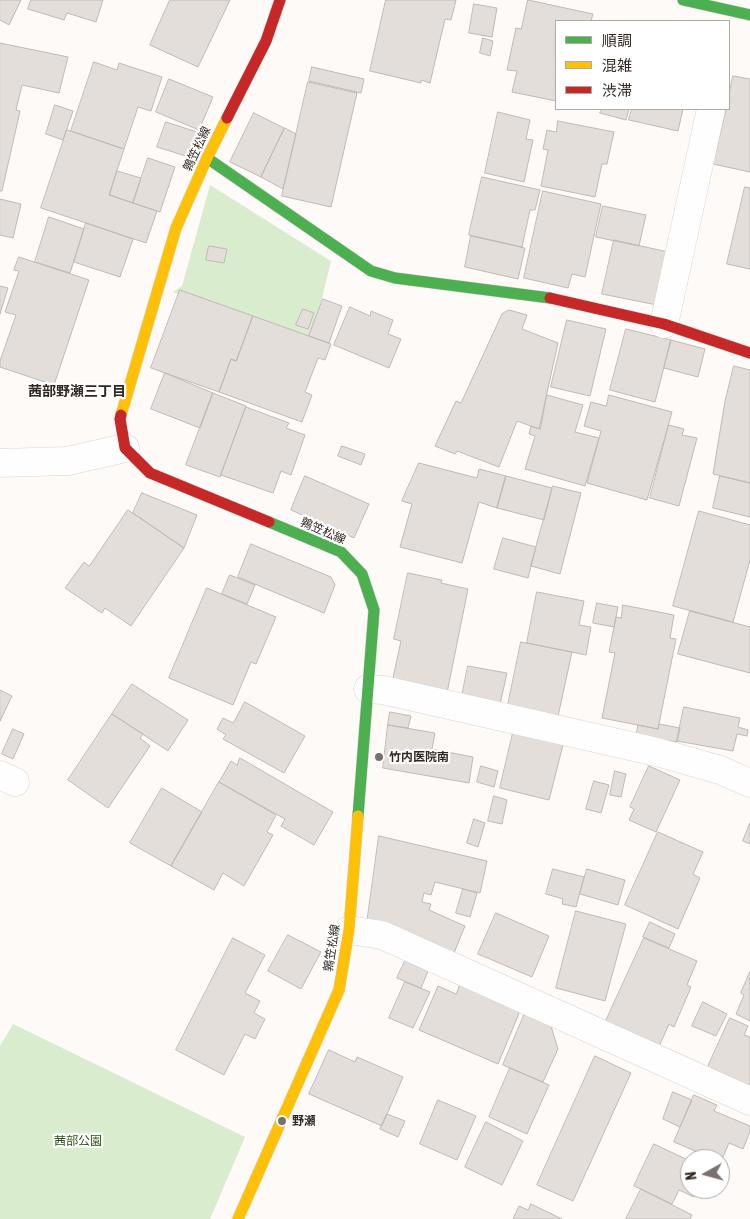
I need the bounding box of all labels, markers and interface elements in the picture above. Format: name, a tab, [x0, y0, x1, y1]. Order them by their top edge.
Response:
legend	[555, 20, 730, 110]
text: 順調	[602, 32, 632, 49]
text: 混雑	[602, 57, 632, 74]
text: 渋滞	[602, 82, 632, 99]
street label: 鶉笠松線	[180, 124, 214, 174]
district label: 茜部野瀬三丁目	[28, 384, 126, 400]
street label: 鶉笠松線	[298, 515, 348, 547]
place label: 竹内医院南	[389, 750, 449, 764]
marker: 竹内医院南	[373, 751, 385, 763]
street label: 鶉笠松線	[321, 923, 343, 973]
place label: 野瀬	[292, 1114, 316, 1128]
marker: 野瀬	[276, 1115, 288, 1127]
park label: 茜部公園	[54, 1134, 102, 1148]
north arrow	[680, 1149, 730, 1199]
text: N	[683, 1171, 700, 1181]

